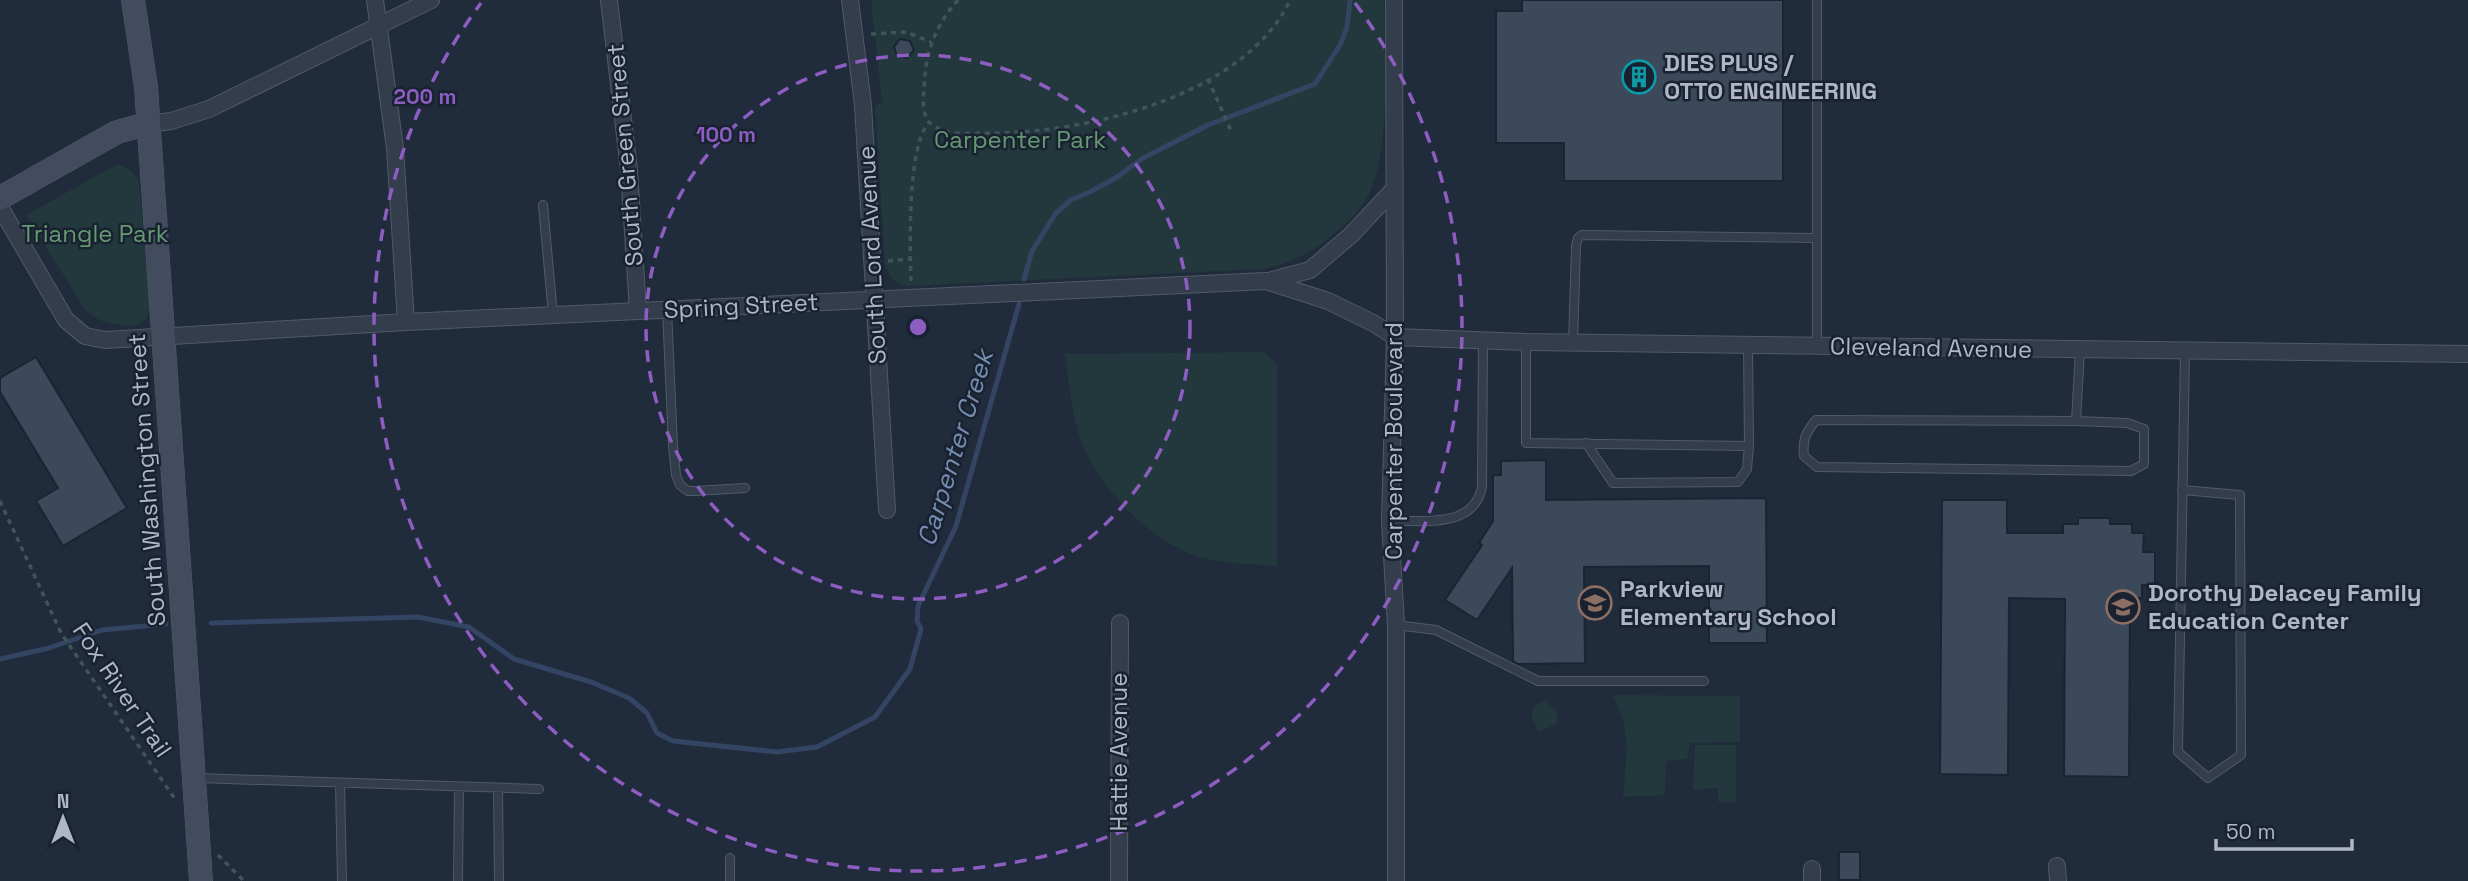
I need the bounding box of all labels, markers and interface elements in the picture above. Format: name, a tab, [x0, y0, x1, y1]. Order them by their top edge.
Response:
street label: South Green Street	[599, 42, 650, 268]
place label: DIES PLUS / OTTO ENGINEERING	[1664, 47, 1877, 106]
building icon: DIES PLUS / OTTO ENGINEERING	[1620, 58, 1658, 96]
text: 200 m	[394, 83, 456, 110]
text: 100 m	[696, 121, 756, 148]
park label: Carpenter Park	[934, 124, 1106, 155]
street label: South Lord Avenue	[850, 145, 893, 365]
park label: Triangle Park	[21, 218, 169, 249]
street label: Spring Street	[663, 286, 819, 325]
centre of rings	[906, 315, 930, 339]
street label: Carpenter Boulevard	[1378, 322, 1409, 560]
street label: Cleveland Avenue	[1830, 330, 2032, 365]
street label: South Washington Street	[121, 333, 172, 627]
water label: Carpenter Creek	[909, 343, 1002, 550]
place label: Parkview Elementary School	[1620, 573, 1837, 632]
place label: Dorothy Delacey Family Education Center	[2148, 577, 2422, 636]
school or university icon: Parkview Elementary School	[1576, 584, 1614, 622]
school or university icon: Dorothy Delacey Family Education Center	[2104, 588, 2142, 626]
street label: Fox River Trail	[66, 616, 179, 763]
street label: Hattie Avenue	[1103, 672, 1134, 832]
north arrow	[28, 783, 98, 853]
text: N	[57, 789, 69, 814]
scale bar	[2216, 808, 2352, 852]
text: 50 m	[2226, 818, 2276, 845]

